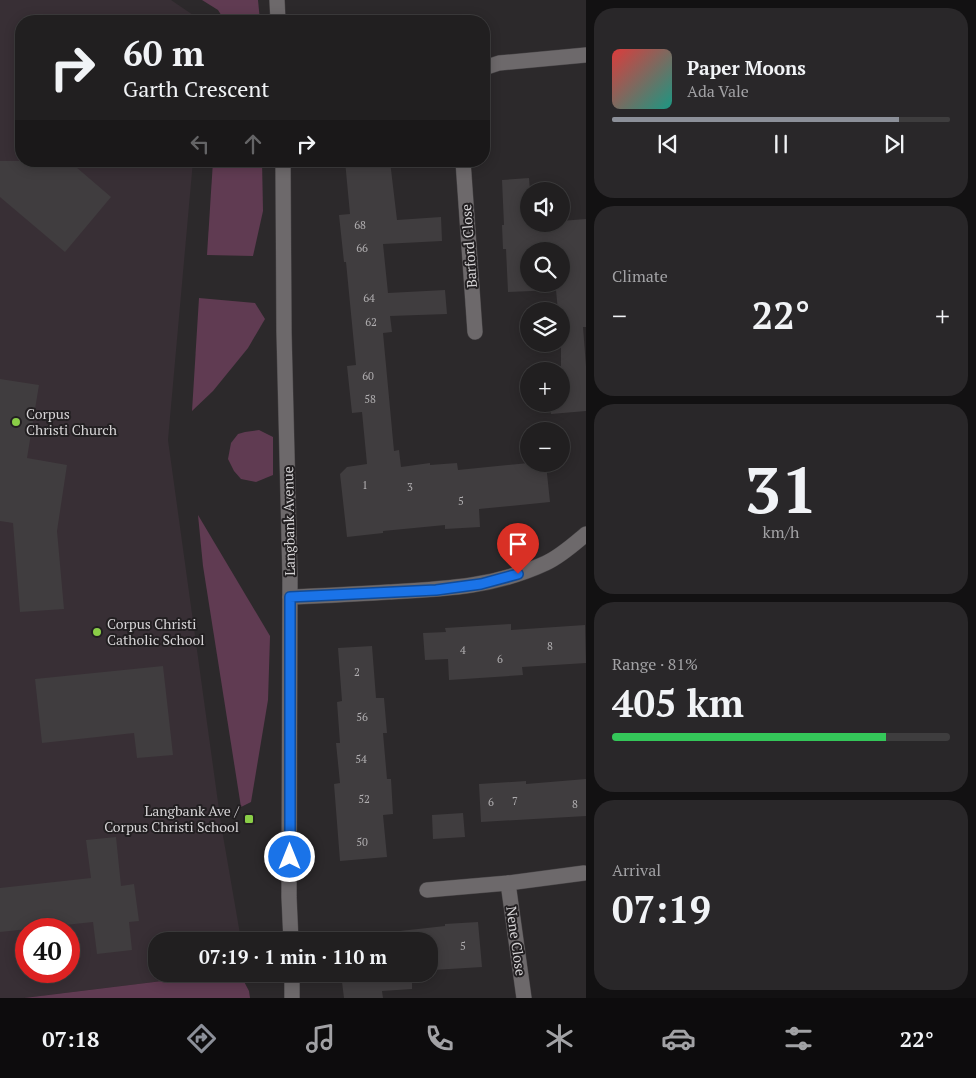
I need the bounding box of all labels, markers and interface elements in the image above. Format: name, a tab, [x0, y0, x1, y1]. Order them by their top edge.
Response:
text: 60 m	[123, 30, 204, 76]
icon: right	[40, 35, 105, 100]
text: Paper Moons	[687, 55, 806, 80]
text: Garth Crescent	[123, 74, 269, 103]
text: Ada Vale	[687, 80, 749, 102]
icon: left	[186, 130, 214, 158]
icon: ahead	[239, 130, 267, 158]
icon: right	[292, 130, 320, 158]
icon: previous	[654, 130, 682, 158]
icon: pause	[767, 130, 795, 158]
icon: next	[880, 130, 908, 158]
map controls	[520, 182, 570, 472]
button: sound	[520, 182, 570, 232]
street label: Barford Close	[456, 203, 481, 289]
house number: 68	[354, 218, 366, 232]
house number: 66	[356, 241, 368, 255]
button: search	[520, 242, 570, 292]
text: Climate	[612, 265, 668, 287]
text: 22°	[752, 290, 810, 340]
house number: 64	[363, 291, 375, 305]
text: −	[612, 297, 627, 334]
text: +	[935, 297, 950, 334]
button: layers	[520, 302, 570, 352]
house number: 62	[365, 315, 377, 329]
button: +	[520, 362, 570, 412]
house number: 60	[362, 369, 374, 383]
house number: 58	[364, 392, 376, 406]
place label: Corpus Christi Church	[26, 404, 117, 439]
marker: Corpus Christi Church	[10, 416, 22, 428]
button: −	[520, 422, 570, 472]
text: 31	[744, 445, 818, 532]
street label: Langbank Avenue	[278, 466, 299, 576]
house number: 1	[362, 478, 368, 492]
house number: 3	[407, 480, 413, 494]
house number: 5	[458, 494, 464, 508]
text: km/h	[763, 521, 799, 543]
pin	[497, 523, 539, 574]
icon: arrive	[504, 530, 532, 558]
place label: Corpus Christi Catholic School	[107, 614, 205, 649]
marker: Corpus Christi Catholic School	[91, 626, 103, 638]
house number: 8	[547, 639, 553, 653]
house number: 4	[460, 643, 466, 657]
house number: 6	[497, 652, 503, 666]
text: Range · 81%	[612, 653, 698, 675]
house number: 2	[354, 665, 360, 679]
text: 405 km	[612, 678, 744, 728]
house number: 56	[356, 710, 368, 724]
house number: 54	[355, 752, 367, 766]
house number: 52	[358, 792, 370, 806]
house number: 7	[512, 794, 518, 808]
house number: 6	[488, 795, 494, 809]
house number: 8	[572, 797, 578, 811]
place label: Langbank Ave / Corpus Christi School	[104, 801, 240, 836]
marker: Langbank Ave / Corpus Christi School	[243, 813, 255, 825]
position arrow	[263, 830, 315, 882]
house number: 50	[356, 835, 368, 849]
text: Arrival	[612, 859, 661, 881]
text: 07:19	[612, 884, 711, 934]
street label: Nene Close	[502, 905, 531, 977]
speed limit sign: 40	[15, 918, 80, 983]
house number: 5	[460, 939, 466, 953]
text: 07:19 · 1 min · 110 m	[199, 944, 387, 969]
icon: directions	[184, 1021, 219, 1056]
icon: music	[303, 1021, 338, 1056]
icon: phone	[422, 1021, 457, 1056]
icon: climate	[542, 1021, 577, 1056]
icon: car	[661, 1021, 696, 1056]
icon: filters	[781, 1021, 816, 1056]
text: 07:18	[42, 1024, 99, 1053]
text: 22°	[900, 1024, 934, 1053]

